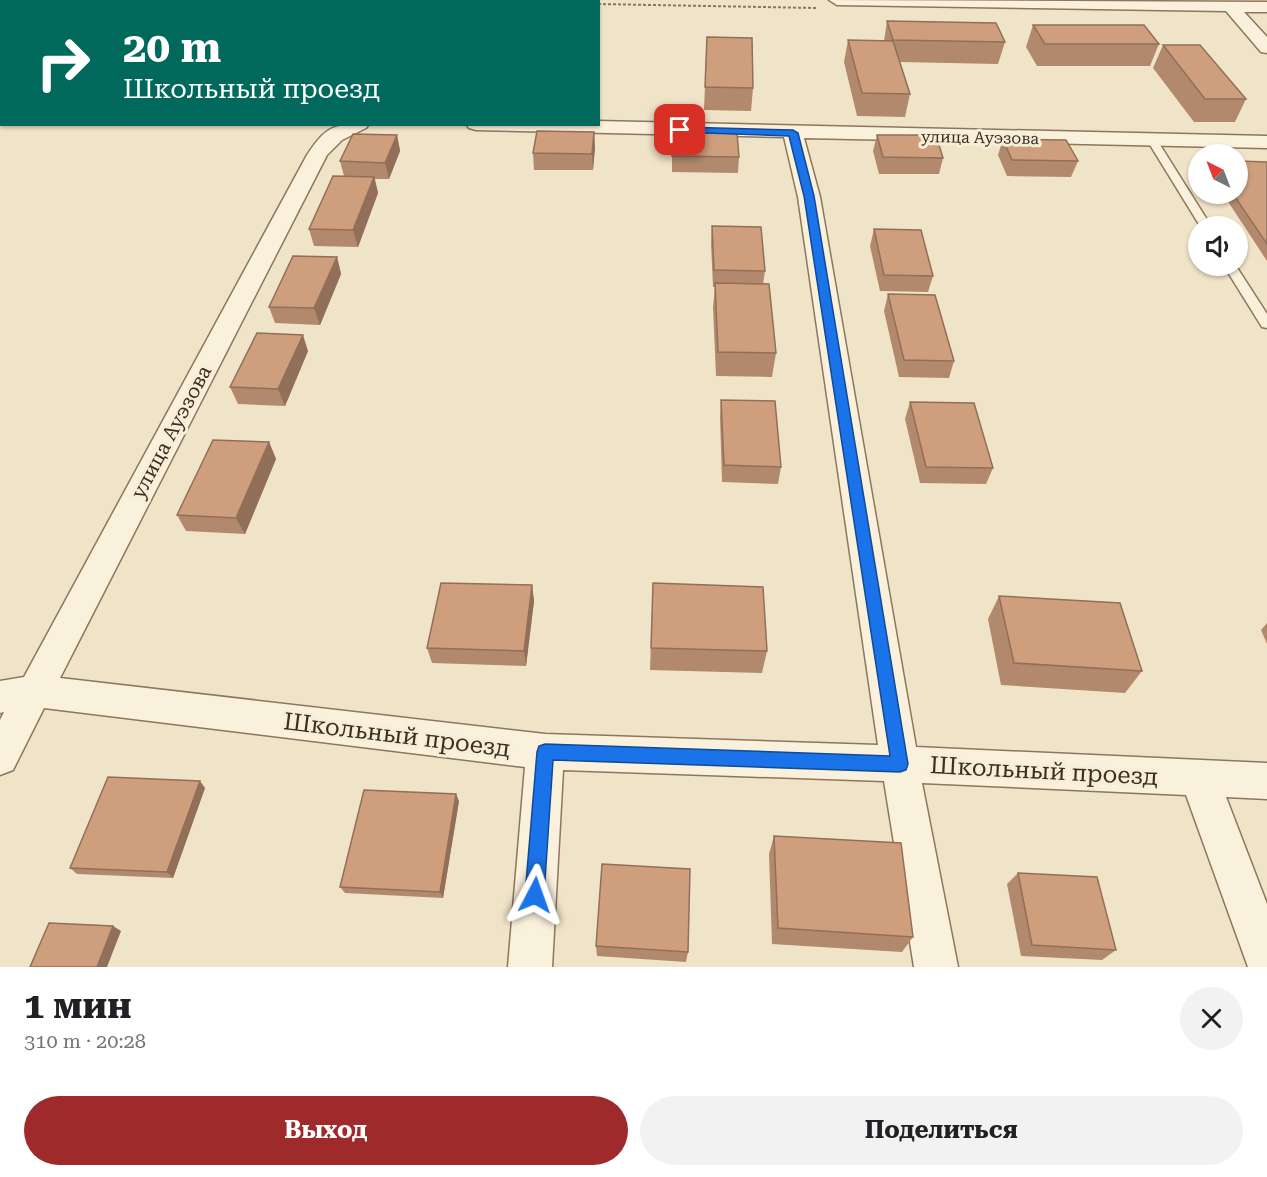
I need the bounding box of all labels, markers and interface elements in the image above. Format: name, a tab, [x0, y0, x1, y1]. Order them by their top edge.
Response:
text: 20 m	[123, 23, 221, 72]
icon: right	[24, 24, 102, 102]
text: Школьный проезд	[123, 73, 380, 105]
pin	[654, 104, 705, 155]
icon: arrive	[663, 113, 696, 146]
street label: улица Ауэзова	[921, 127, 1039, 148]
north arrow	[1188, 144, 1248, 204]
map controls	[1188, 144, 1248, 276]
button: sound	[1188, 216, 1248, 276]
street label: улица Ауэзова	[126, 361, 216, 503]
street label: Школьный проезд	[282, 707, 512, 763]
street label: Школьный проезд	[929, 751, 1159, 791]
position arrow	[503, 863, 567, 927]
text: 1 мин	[24, 985, 132, 1027]
button: close	[1180, 987, 1243, 1050]
text: 310 m · 20:28	[24, 1029, 146, 1053]
button: Выход	[24, 1096, 628, 1165]
button: Поделиться	[640, 1096, 1243, 1165]

